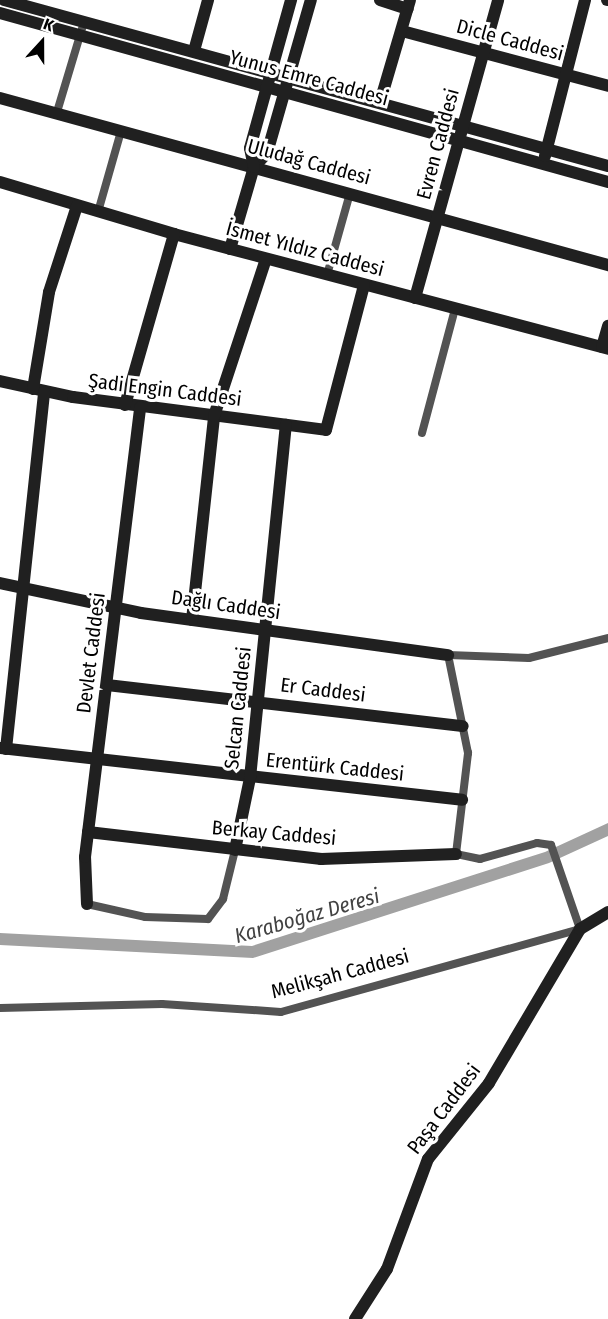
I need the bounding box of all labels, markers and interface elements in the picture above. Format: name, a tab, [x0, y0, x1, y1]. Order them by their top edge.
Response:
north arrow	[12, 12, 72, 72]
text: K	[41, 14, 56, 35]
street label: Dicle Caddesi	[454, 14, 566, 66]
street label: Yunus Emre Caddesi	[227, 45, 391, 111]
street label: Evren Caddesi	[412, 86, 464, 202]
street label: Uludağ Caddesi	[245, 134, 373, 190]
street label: İsmet Yıldız Caddesi	[223, 216, 387, 282]
street label: Şadi Engin Caddesi	[87, 369, 243, 411]
street label: Dağlı Caddesi	[170, 585, 282, 625]
street label: Devlet Caddesi	[72, 591, 110, 715]
street label: Selcan Caddesi	[220, 646, 256, 770]
street label: Er Caddesi	[279, 673, 367, 707]
street label: Erentürk Caddesi	[265, 748, 405, 786]
street label: Berkay Caddesi	[211, 816, 337, 850]
water label: Karaboğaz Deresi	[232, 883, 382, 949]
street label: Melikşah Caddesi	[268, 944, 412, 1004]
street label: Paşa Caddesi	[402, 1059, 486, 1159]

